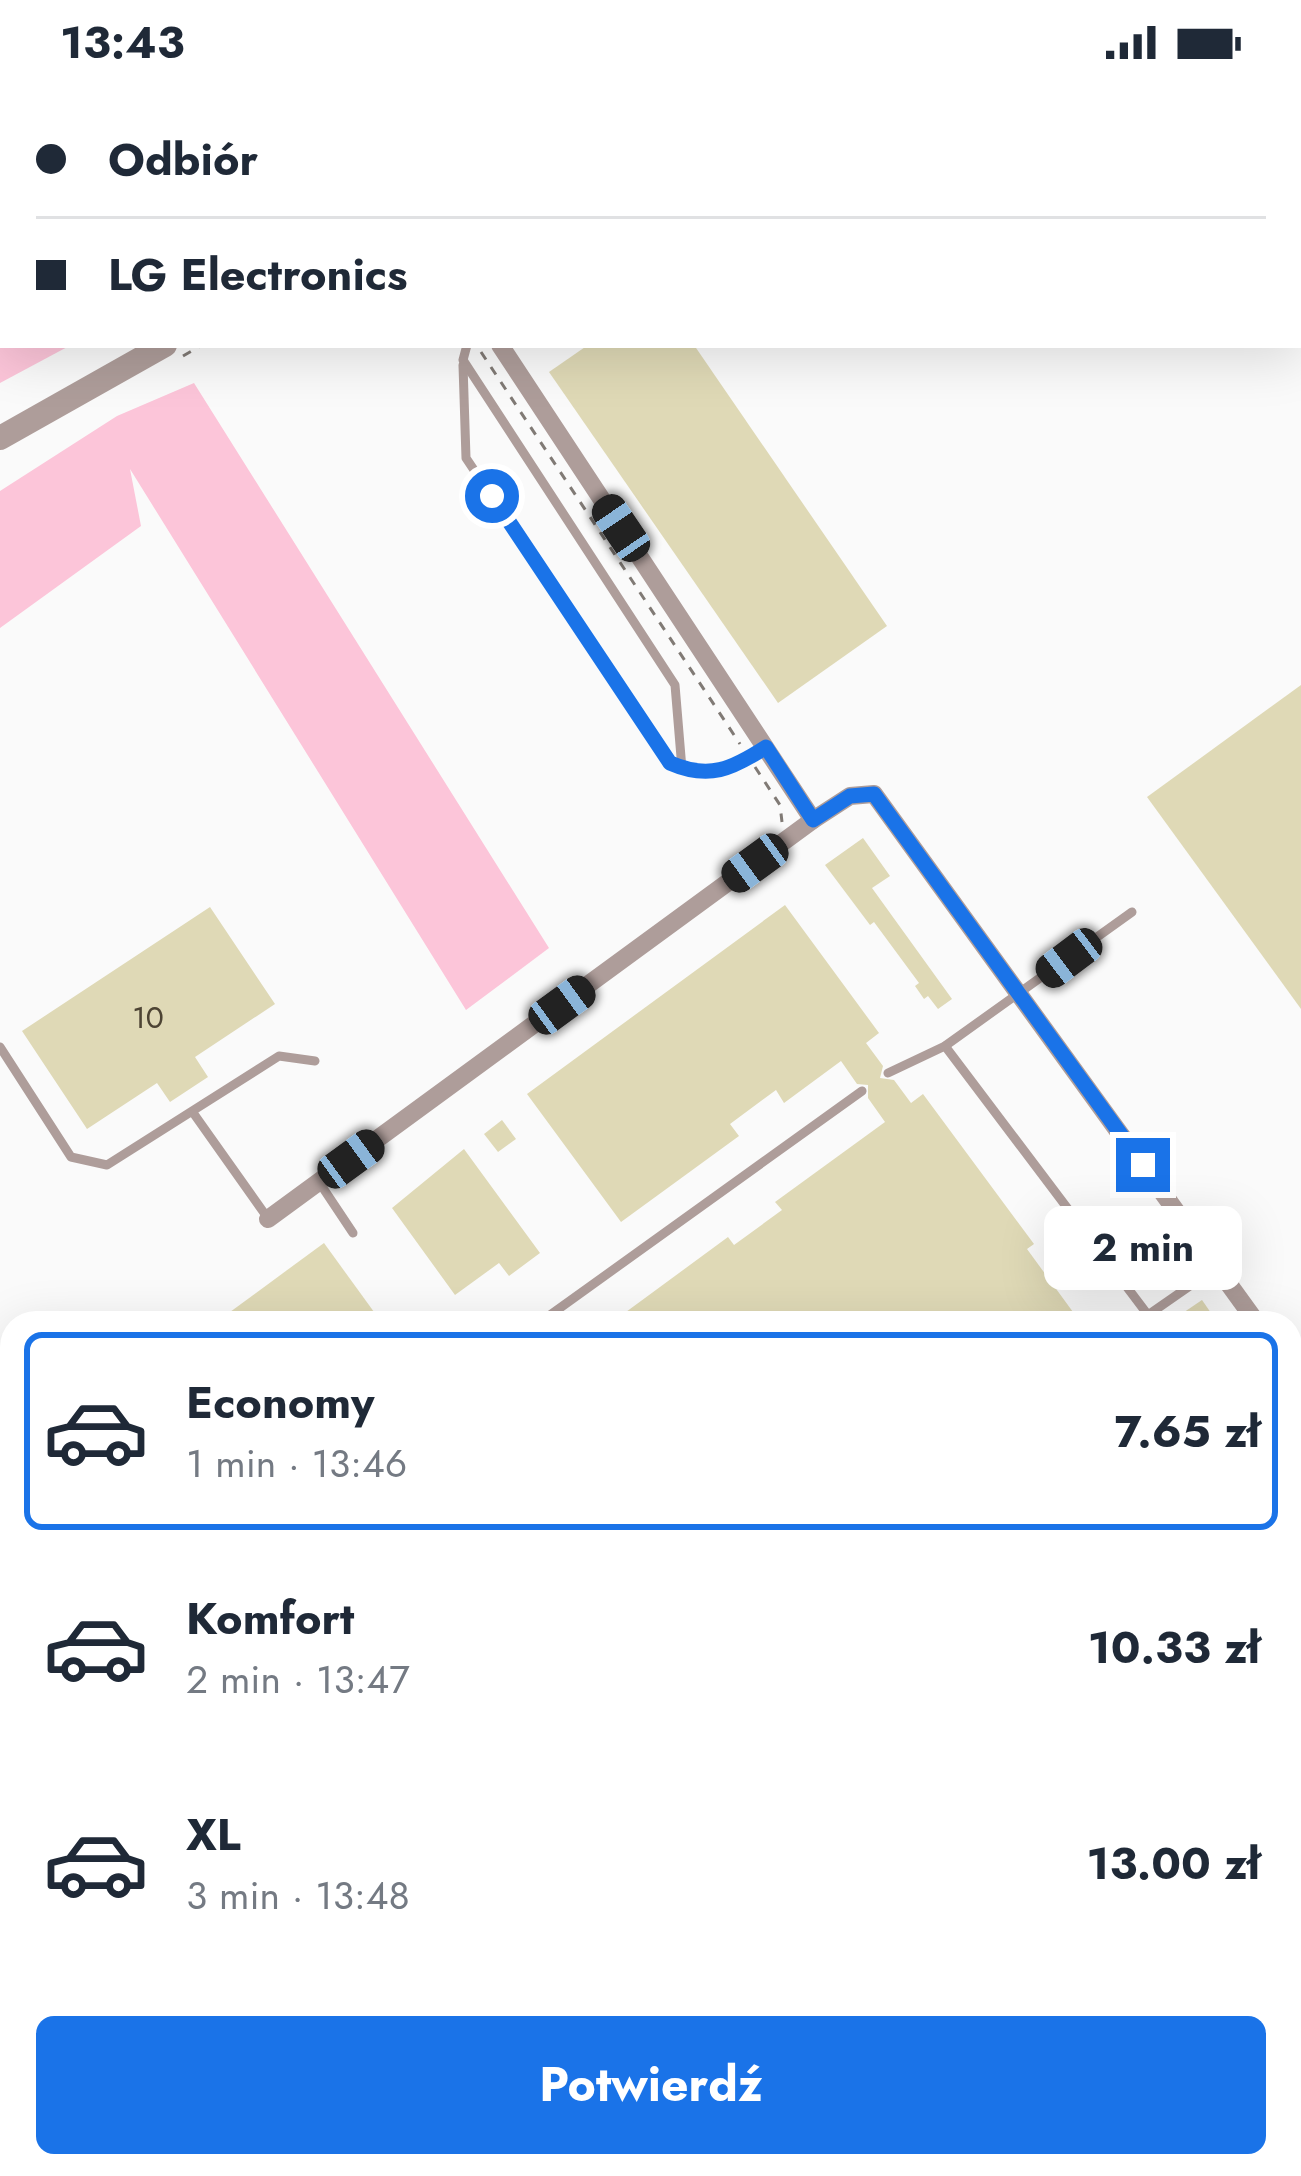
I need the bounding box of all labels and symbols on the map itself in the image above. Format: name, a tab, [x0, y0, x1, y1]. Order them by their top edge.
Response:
route start	[465, 469, 519, 523]
car	[586, 488, 656, 568]
car	[715, 827, 795, 899]
car	[1029, 922, 1109, 994]
car	[522, 969, 602, 1041]
house number: 10	[132, 996, 164, 1039]
car	[311, 1123, 391, 1195]
route end	[1116, 1138, 1170, 1192]
callout: 2 min	[1044, 1207, 1242, 1291]

